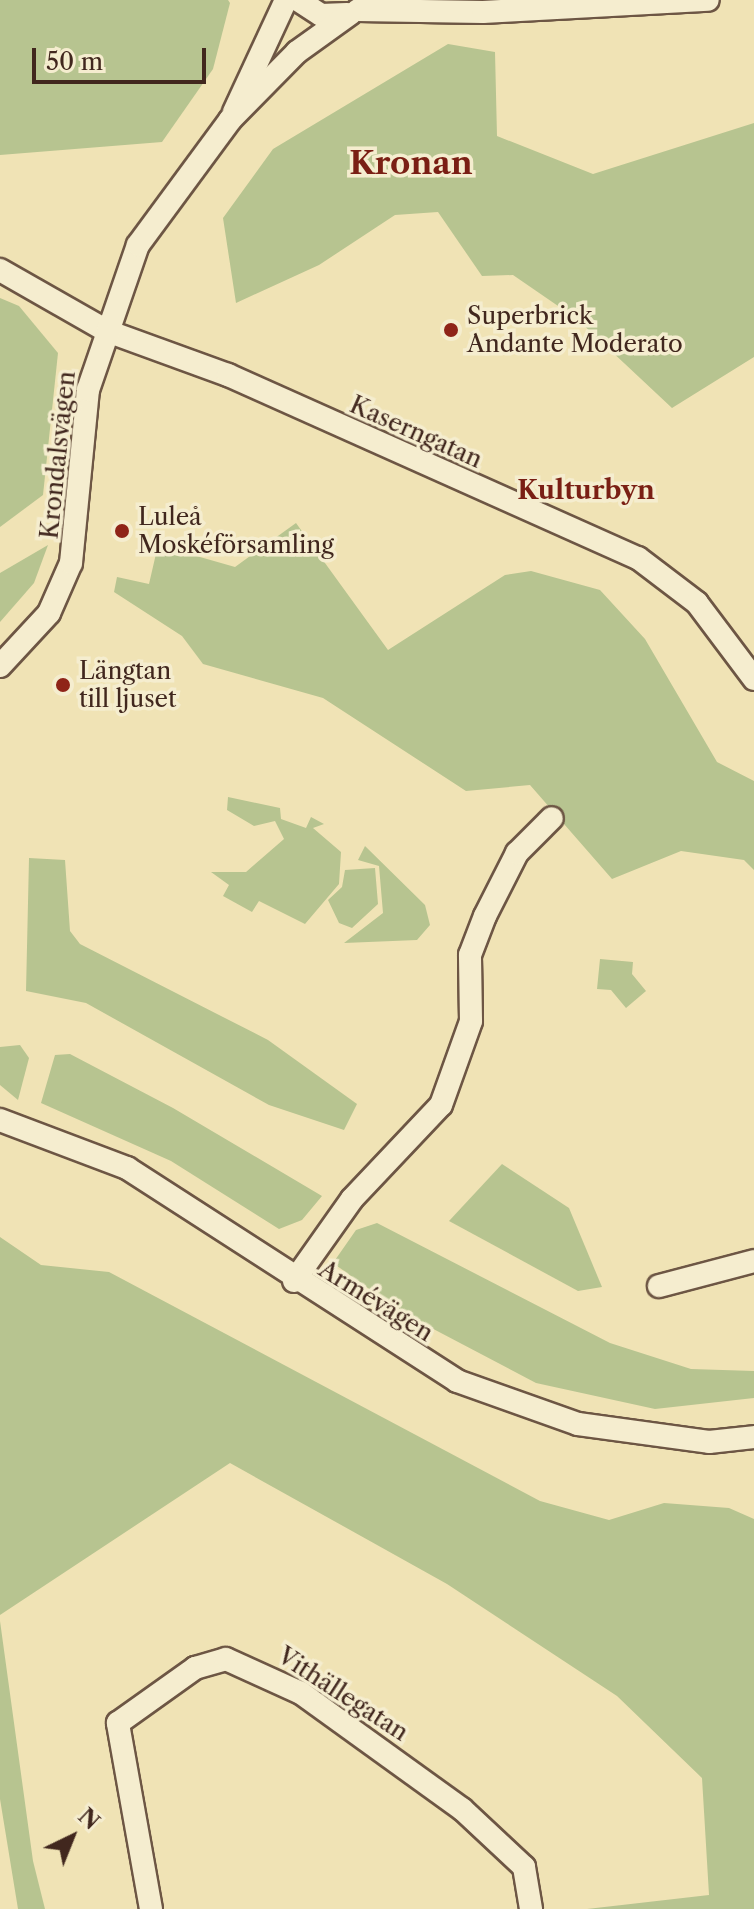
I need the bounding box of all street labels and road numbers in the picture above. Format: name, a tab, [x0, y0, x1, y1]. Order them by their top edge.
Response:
street label: Krondalsvägen	[35, 370, 81, 540]
street label: Kaserngatan	[345, 390, 487, 474]
street label: Armévägen	[314, 1255, 438, 1347]
street label: Vithällegatan	[272, 1641, 414, 1747]

